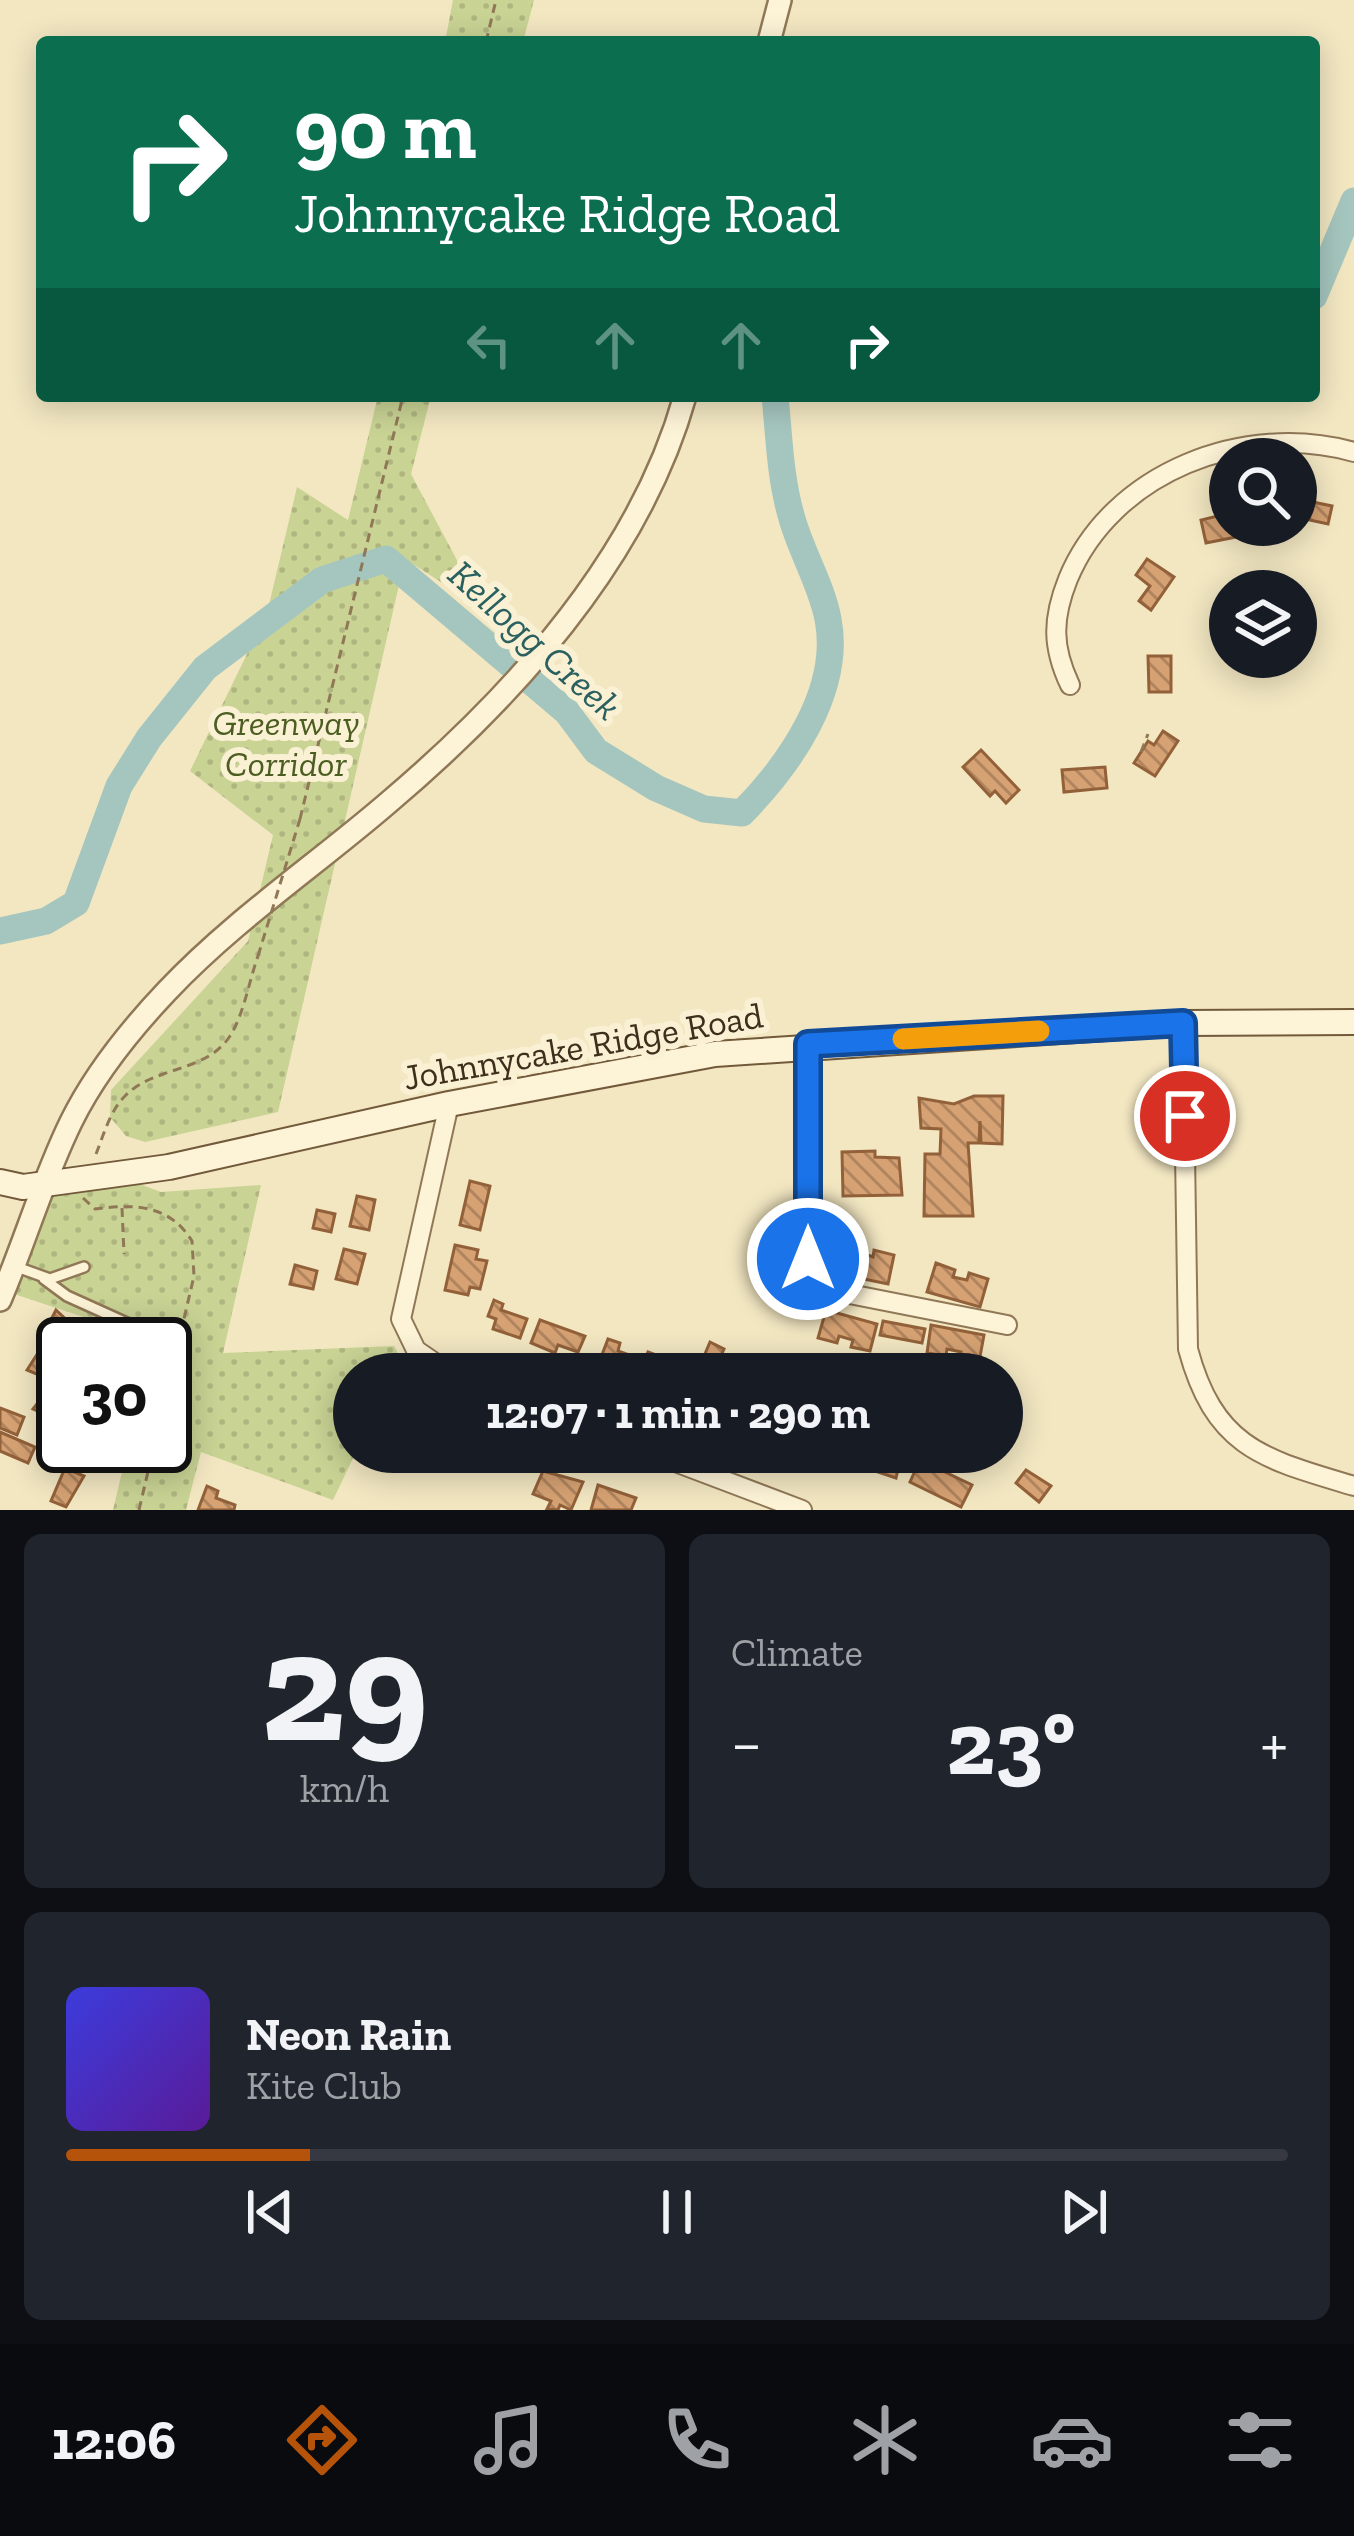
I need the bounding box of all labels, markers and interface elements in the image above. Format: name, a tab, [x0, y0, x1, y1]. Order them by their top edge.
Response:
text: 90 m	[294, 79, 477, 180]
icon: right	[96, 84, 252, 240]
text: Johnnycake Ridge Road	[294, 181, 840, 246]
icon: left	[456, 312, 522, 378]
icon: ahead	[582, 312, 648, 378]
icon: ahead	[708, 312, 774, 378]
icon: right	[834, 312, 900, 378]
map controls	[1209, 438, 1317, 678]
button: search	[1209, 438, 1317, 546]
water label: Kellogg Creek	[439, 550, 631, 730]
button: layers	[1209, 570, 1317, 678]
park label: Greenway Corridor	[213, 701, 360, 785]
street label: Johnnycake Ridge Road	[400, 993, 766, 1099]
pin	[1134, 1065, 1236, 1167]
icon: arrive	[1152, 1083, 1218, 1149]
position arrow	[745, 1196, 871, 1322]
speed limit sign: 30	[36, 1317, 192, 1473]
text: 12:07 · 1 min · 290 m	[486, 1386, 870, 1440]
text: 29	[261, 1593, 428, 1780]
text: Climate	[731, 1629, 863, 1676]
text: 23°	[947, 1689, 1076, 1797]
text: −	[731, 1704, 762, 1783]
text: +	[1260, 1704, 1288, 1783]
text: km/h	[300, 1765, 389, 1812]
text: Neon Rain	[246, 2008, 451, 2062]
text: Kite Club	[246, 2062, 402, 2109]
icon: previous	[237, 2179, 303, 2245]
icon: pause	[644, 2179, 710, 2245]
icon: next	[1051, 2179, 1117, 2245]
icon: directions	[280, 2398, 364, 2482]
icon: music	[467, 2398, 551, 2482]
icon: phone	[655, 2398, 739, 2482]
icon: climate	[843, 2398, 927, 2482]
icon: car	[1030, 2398, 1114, 2482]
icon: filters	[1218, 2398, 1302, 2482]
text: 12:06	[52, 2408, 176, 2473]

